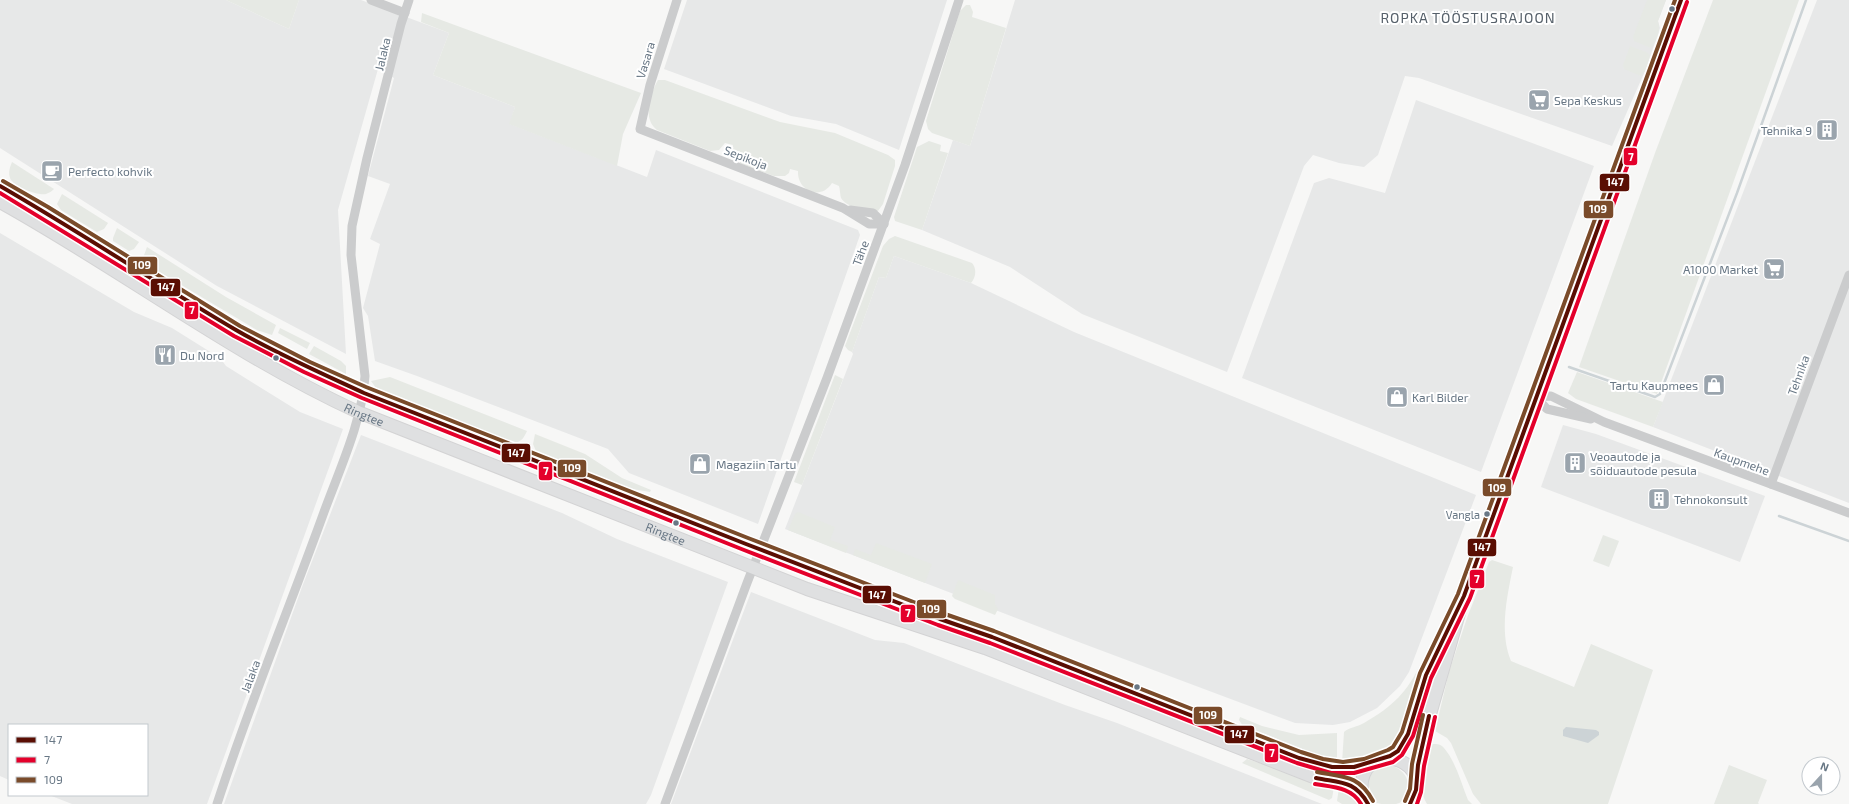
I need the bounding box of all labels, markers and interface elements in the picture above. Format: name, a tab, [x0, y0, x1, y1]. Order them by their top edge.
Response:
unlabelled marker	[1667, 4, 1677, 14]
district label: ROPKA TÖÖSTUSRAJOON	[1380, 9, 1556, 26]
street label: Jalaka	[371, 36, 393, 72]
street label: Vasara	[633, 40, 657, 80]
supermarket icon: Sepa Keskus	[1526, 87, 1552, 113]
place label: Sepa Keskus	[1554, 93, 1622, 107]
building icon: Tehnika 9	[1814, 117, 1840, 143]
place label: Tehnika 9	[1761, 123, 1812, 137]
street label: Sepikoja	[722, 142, 770, 173]
line badge: 7	[1623, 147, 1638, 166]
text: 7	[1628, 150, 1634, 163]
cafe icon: Perfecto kohvik	[39, 158, 65, 184]
place label: Perfecto kohvik	[68, 164, 152, 178]
line badge: 147	[1599, 173, 1630, 192]
text: 147	[1606, 175, 1624, 188]
line badge: 109	[1583, 200, 1614, 219]
text: 109	[1589, 202, 1607, 215]
street label: Tähe	[849, 238, 871, 268]
line badge: 109	[127, 256, 158, 275]
supermarket icon: A1000 Market	[1761, 256, 1787, 282]
text: 109	[133, 258, 151, 271]
place label: A1000 Market	[1683, 262, 1758, 276]
line badge: 147	[150, 278, 181, 297]
text: 147	[157, 280, 175, 293]
line badge: 7	[184, 301, 199, 320]
text: 7	[189, 303, 195, 316]
restaurant icon: Du Nord	[152, 342, 178, 368]
place label: Du Nord	[180, 348, 224, 362]
unlabelled marker	[271, 353, 281, 363]
street label: Tehnika	[1784, 353, 1812, 397]
shop icon: Tartu Kaupmees	[1701, 372, 1727, 398]
place label: Tartu Kaupmees	[1610, 378, 1698, 392]
shop icon: Karl Bilder	[1384, 384, 1410, 410]
place label: Karl Bilder	[1412, 390, 1469, 404]
street label: Ringtee	[342, 400, 386, 429]
line badge: 147	[501, 443, 531, 463]
street label: Kaupmehe	[1712, 445, 1772, 477]
text: 147	[507, 446, 525, 459]
place label: Veoautode ja sõiduautode pesula	[1590, 449, 1697, 477]
building icon: Veoautode ja sõiduautode pesula	[1562, 450, 1588, 476]
shop icon: Magaziin Tartu	[687, 451, 713, 477]
place label: Magaziin Tartu	[716, 457, 796, 471]
line badge: 109	[557, 459, 587, 478]
line badge: 7	[538, 461, 553, 481]
text: 109	[563, 461, 581, 474]
text: 7	[543, 464, 549, 477]
line badge: 109	[1482, 478, 1512, 497]
text: 109	[1488, 481, 1506, 494]
building icon: Tehnokonsult	[1646, 486, 1672, 512]
place label: Tehnokonsult	[1674, 492, 1748, 506]
place label: Vangla	[1446, 508, 1480, 521]
marker: Vangla	[1482, 509, 1492, 519]
unlabelled marker	[671, 518, 681, 528]
street label: Ringtee	[644, 519, 688, 547]
line badge: 147	[1467, 538, 1497, 557]
text: 147	[1473, 540, 1491, 553]
line badge: 7	[1469, 569, 1485, 589]
text: 7	[1474, 572, 1480, 585]
line badge: 147	[862, 585, 892, 604]
text: 147	[868, 588, 886, 601]
line badge: 109	[916, 599, 947, 619]
text: 109	[922, 602, 940, 615]
line badge: 7	[900, 604, 916, 623]
text: 7	[905, 606, 911, 619]
street label: Jalaka	[237, 658, 263, 694]
unlabelled marker	[1132, 682, 1142, 692]
line badge: 109	[1193, 706, 1223, 725]
text: 109	[1199, 708, 1217, 721]
legend	[8, 724, 148, 796]
line badge: 147	[1224, 725, 1255, 744]
text: 147	[1230, 727, 1248, 740]
text: 147	[44, 732, 62, 746]
line badge: 7	[1264, 743, 1279, 763]
text: 7	[1269, 746, 1275, 759]
text: 7	[44, 752, 50, 766]
north arrow	[1801, 756, 1841, 796]
text: N	[1819, 759, 1831, 774]
text: 109	[44, 772, 63, 786]

